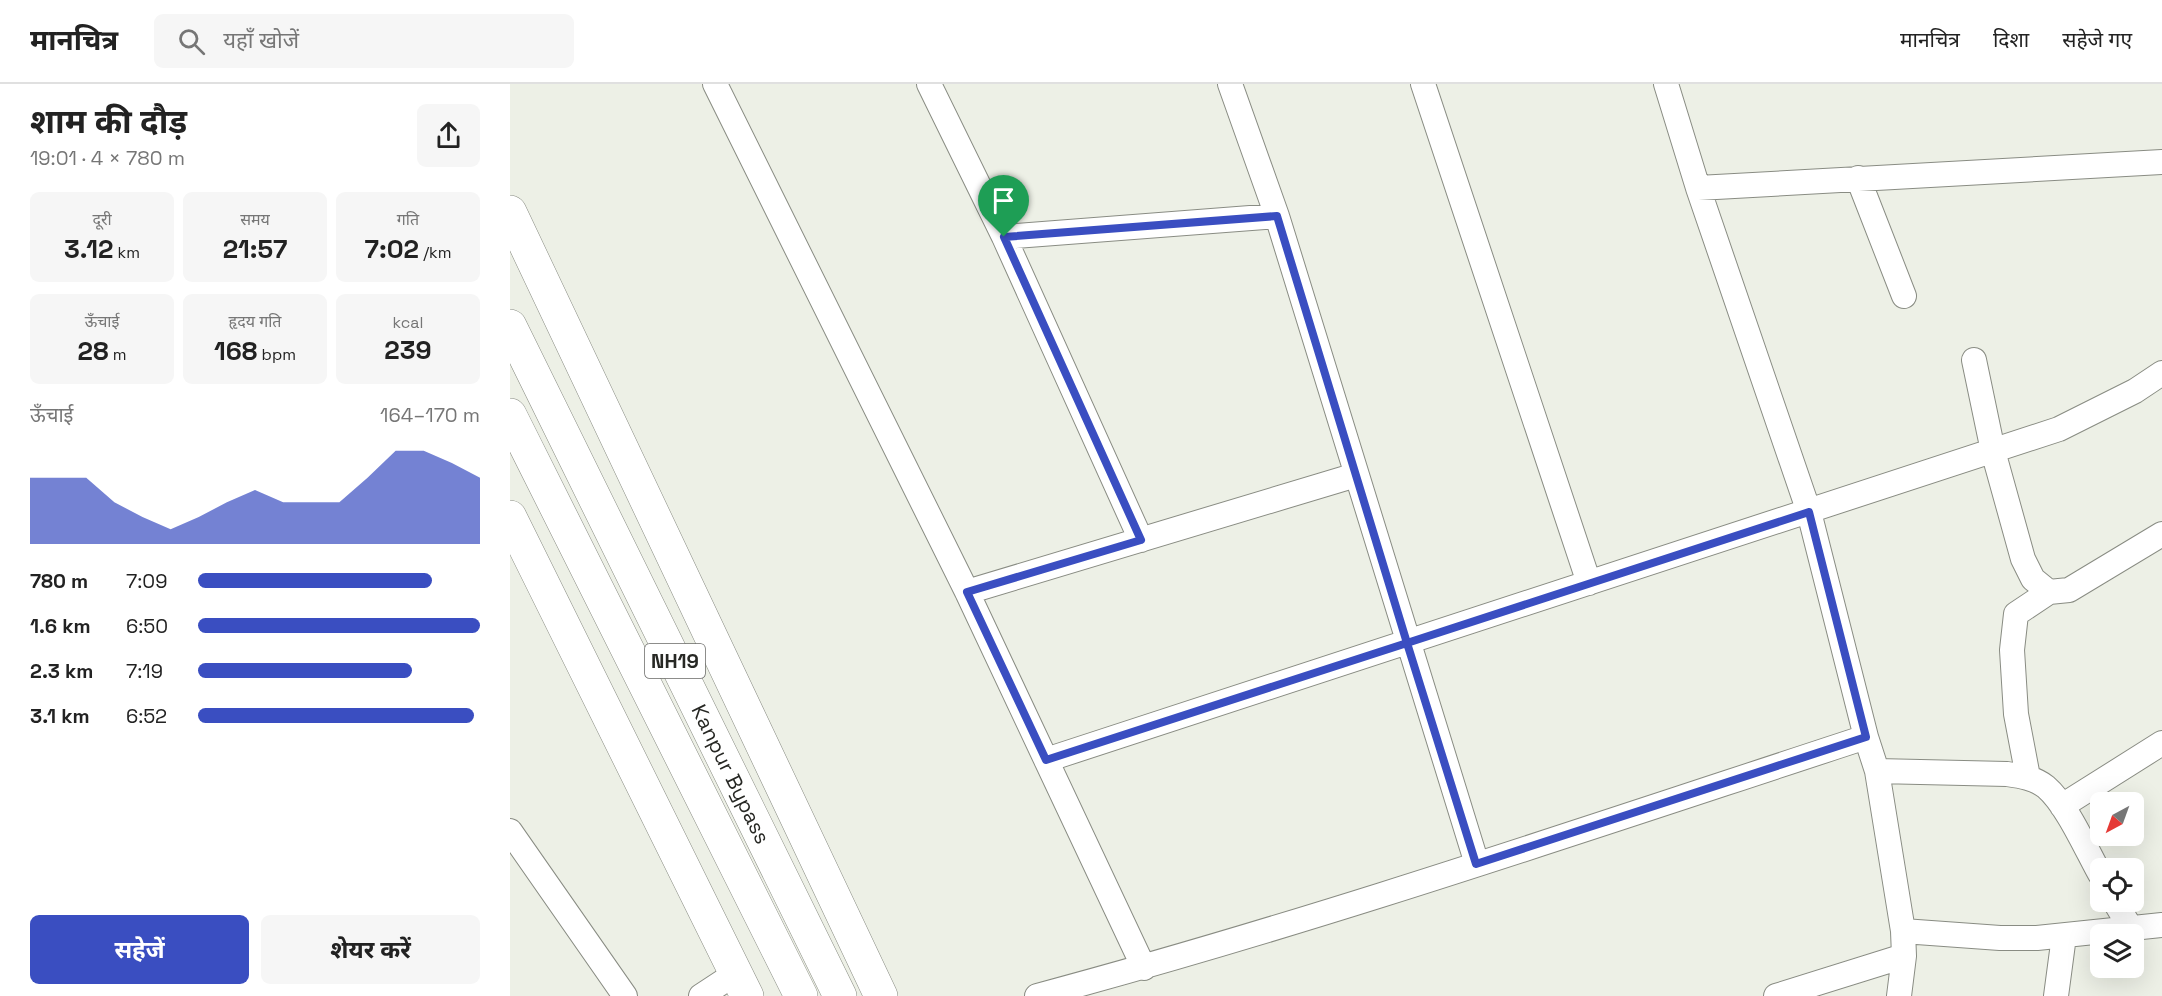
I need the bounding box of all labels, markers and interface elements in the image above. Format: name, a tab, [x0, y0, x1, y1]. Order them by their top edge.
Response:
search box	[154, 14, 574, 68]
text: मानचित्र	[30, 22, 118, 58]
icon: search	[175, 25, 208, 58]
text: यहाँ खोजें	[223, 26, 299, 54]
text: मानचित्र	[1900, 26, 1960, 53]
text: दिशा	[1993, 26, 2029, 53]
text: सहेजे गए	[2062, 26, 2132, 53]
text: शाम की दौड़	[30, 101, 187, 143]
button: share	[417, 104, 480, 167]
text: 19:01 · 4 × 780 m	[30, 145, 185, 171]
pin	[978, 175, 1029, 237]
icon: arrive	[987, 184, 1020, 217]
text: दूरी	[92, 209, 112, 230]
text: समय	[240, 209, 270, 230]
text: गति	[397, 209, 419, 230]
text: 3.12	[64, 232, 113, 266]
text: 21:57	[223, 232, 287, 266]
text: 7:02	[365, 232, 419, 266]
text: km	[113, 242, 140, 263]
text: /km	[419, 242, 451, 263]
text: ऊँचाई	[85, 311, 119, 332]
text: हृदय गति	[229, 311, 281, 332]
text: kcal	[393, 312, 423, 333]
text: 239	[384, 333, 432, 367]
text: 28	[78, 334, 109, 368]
text: 168	[214, 334, 257, 368]
text: m	[109, 344, 126, 365]
text: bpm	[257, 344, 296, 365]
text: ऊँचाई	[30, 402, 73, 428]
text: 164–170 m	[380, 402, 480, 428]
text: 780 m	[30, 568, 88, 594]
text: 7:09	[126, 568, 167, 594]
text: 1.6 km	[30, 613, 91, 639]
text: 6:50	[126, 613, 168, 639]
road number: NH19	[645, 644, 705, 678]
text: 2.3 km	[30, 658, 93, 684]
text: 7:19	[126, 658, 163, 684]
street label: Kanpur Bypass	[686, 700, 776, 848]
text: 3.1 km	[30, 703, 90, 729]
text: 6:52	[126, 703, 167, 729]
north arrow	[2090, 792, 2144, 846]
map controls	[2090, 792, 2144, 978]
button: locate	[2090, 858, 2144, 912]
button: सहेजें	[30, 915, 249, 984]
button: शेयर करें	[261, 915, 480, 984]
button: layers	[2090, 924, 2144, 978]

